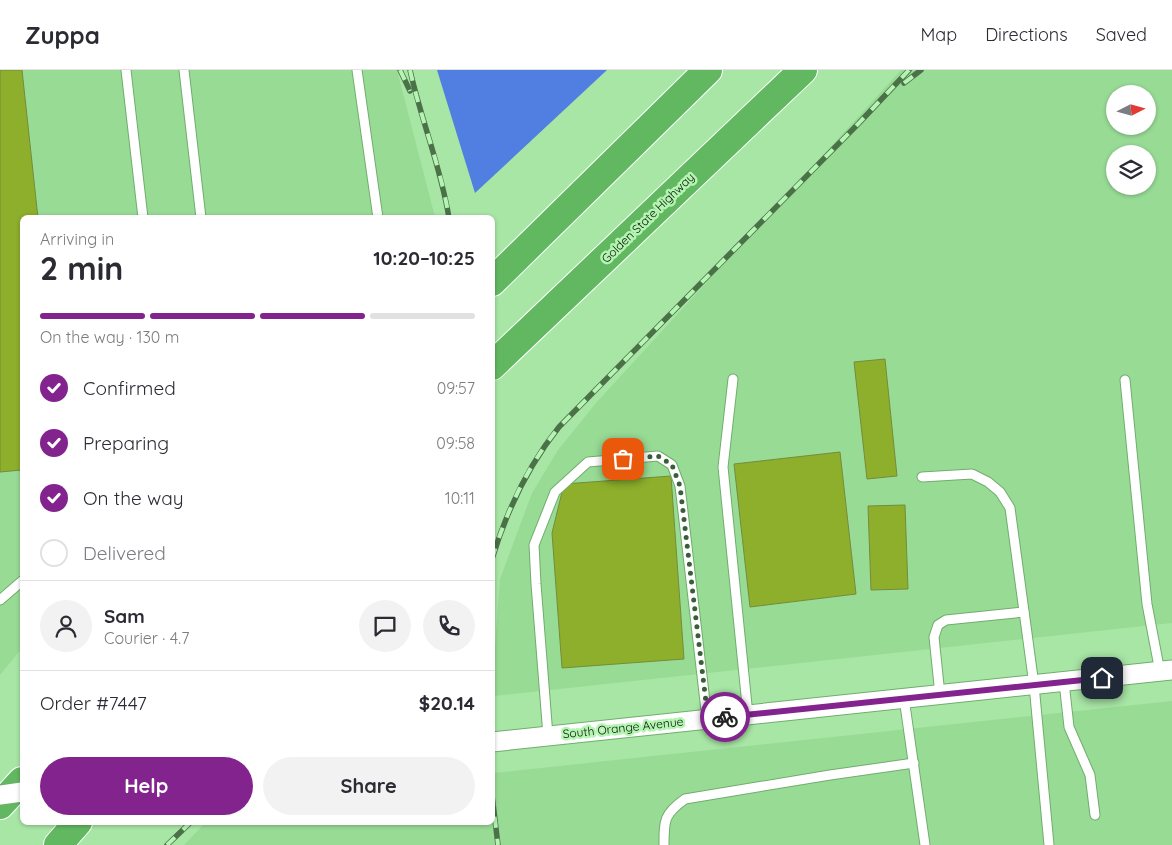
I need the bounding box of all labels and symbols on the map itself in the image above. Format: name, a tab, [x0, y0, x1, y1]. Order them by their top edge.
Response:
north arrow	[1106, 85, 1156, 135]
street label: Golden State Highway	[598, 169, 697, 266]
pin	[602, 438, 644, 480]
pin	[1081, 657, 1123, 699]
courier	[700, 692, 750, 742]
street label: South Orange Avenue	[562, 714, 684, 741]

